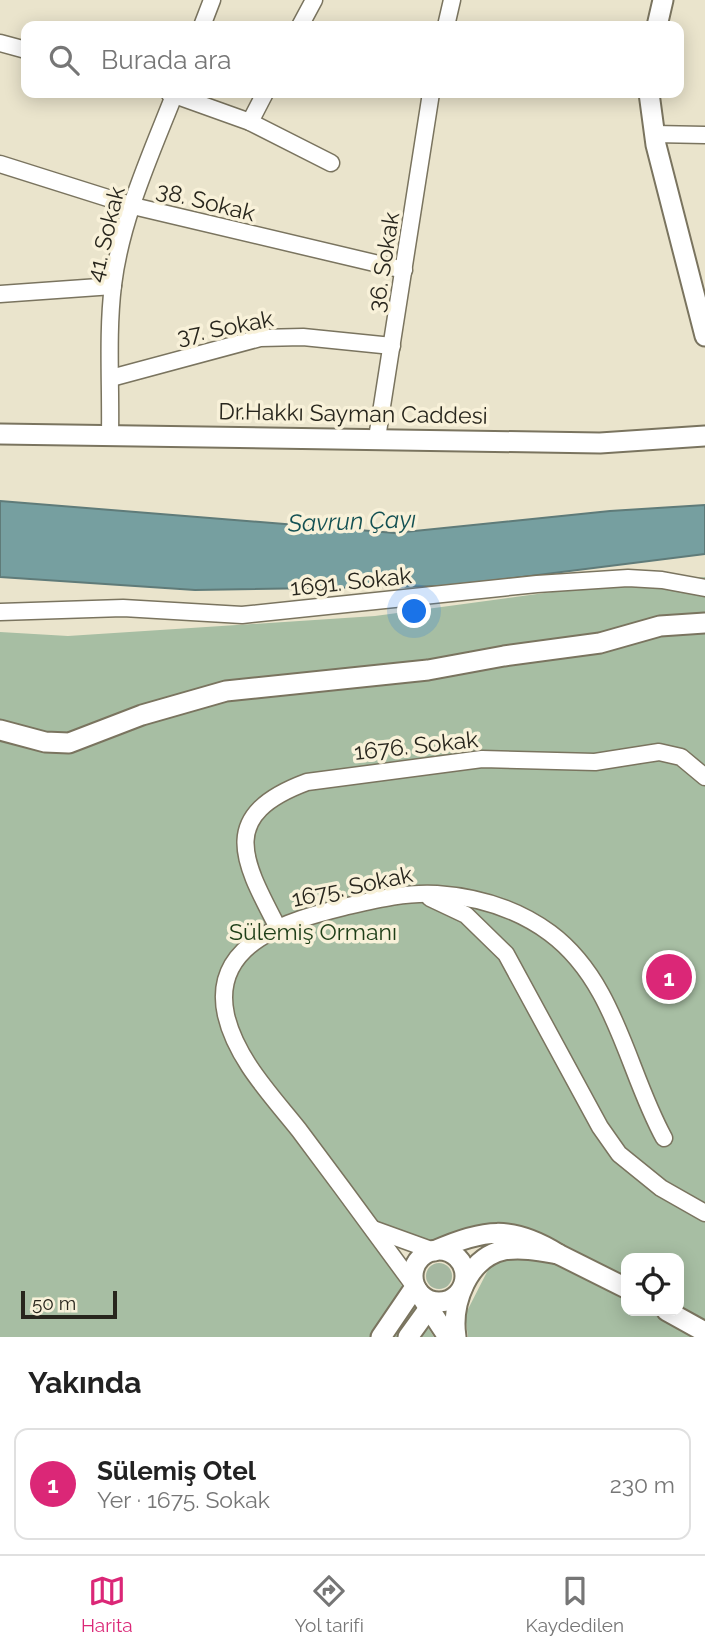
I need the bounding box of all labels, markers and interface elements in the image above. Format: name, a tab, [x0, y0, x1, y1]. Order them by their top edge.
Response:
search box	[21, 21, 684, 98]
icon: search	[45, 41, 83, 79]
text: Burada ara	[101, 45, 231, 75]
street label: 38. Sokak	[154, 176, 258, 226]
street label: 41. Sokak	[80, 184, 130, 284]
street label: 36. Sokak	[362, 210, 404, 314]
street label: 37. Sokak	[174, 304, 276, 350]
street label: Dr.Hakkı Sayman Caddesi	[218, 397, 488, 429]
water label: Savrun Çayı	[286, 504, 417, 538]
street label: 1691. Sokak	[289, 561, 413, 601]
your location	[397, 594, 431, 628]
street label: 1676. Sokak	[353, 725, 479, 765]
street label: 1675. Sokak	[289, 860, 415, 912]
park label: Sülemiş Ormanı	[229, 918, 397, 945]
pin: 1	[646, 951, 692, 1003]
map controls	[621, 1253, 684, 1316]
button: locate	[621, 1253, 684, 1316]
scale bar	[21, 1288, 117, 1320]
text: 50 m	[32, 1292, 76, 1314]
text: Yakında	[28, 1365, 141, 1400]
text: Sülemiş Otel	[97, 1456, 256, 1486]
text: 1	[47, 1471, 59, 1498]
text: 230 m	[610, 1471, 675, 1498]
text: Yer · 1675. Sokak	[97, 1486, 270, 1513]
tab: Harita	[81, 1572, 133, 1636]
tab: Yol tarifi	[294, 1572, 364, 1636]
tab: Kaydedilen	[526, 1572, 624, 1636]

